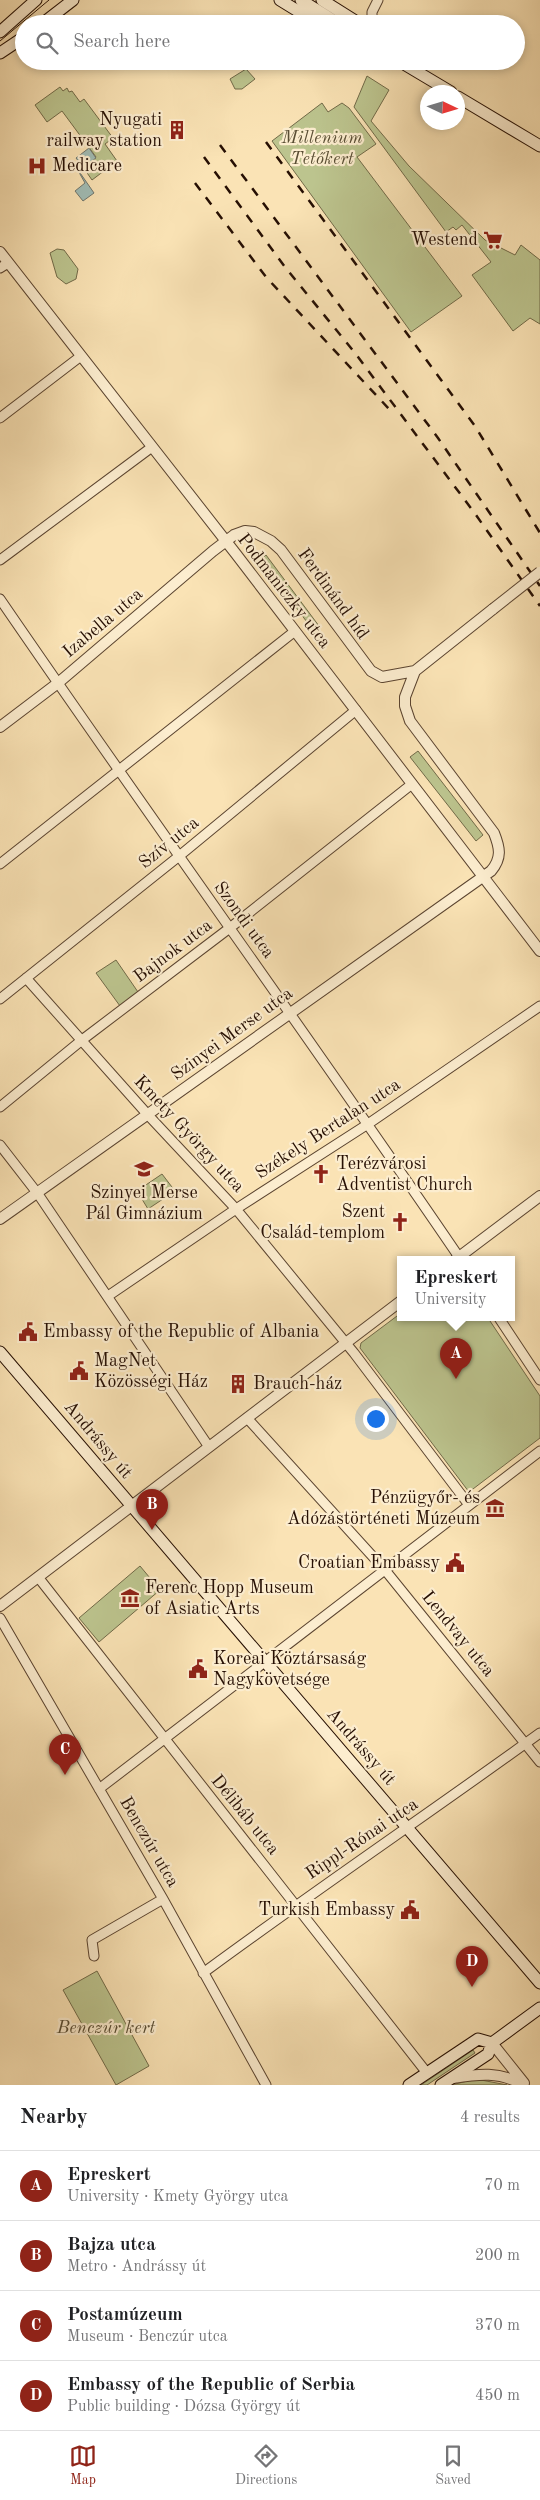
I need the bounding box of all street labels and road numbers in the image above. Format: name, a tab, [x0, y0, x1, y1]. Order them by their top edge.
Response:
street label: Podmaniczky utca	[234, 530, 334, 652]
street label: Ferdinánd híd	[294, 545, 372, 643]
street label: Izabella utca	[60, 585, 146, 661]
street label: Szív utca	[136, 814, 202, 872]
street label: Szondi utca	[210, 878, 278, 962]
street label: Bajnok utca	[131, 916, 216, 986]
street label: Szinyei Merse utca	[168, 984, 296, 1084]
street label: Kmety György utca	[130, 1072, 248, 1196]
street label: Székely Bertalan utca	[252, 1075, 404, 1183]
street label: Andrássy út	[60, 1398, 136, 1482]
street label: Lendvay utca	[418, 1588, 498, 1680]
street label: Andrássy út	[323, 1705, 399, 1789]
street label: Délibáb utca	[207, 1772, 283, 1858]
street label: Benczúr utca	[116, 1794, 182, 1890]
street label: Rippl-Rónai utca	[303, 1795, 421, 1883]

